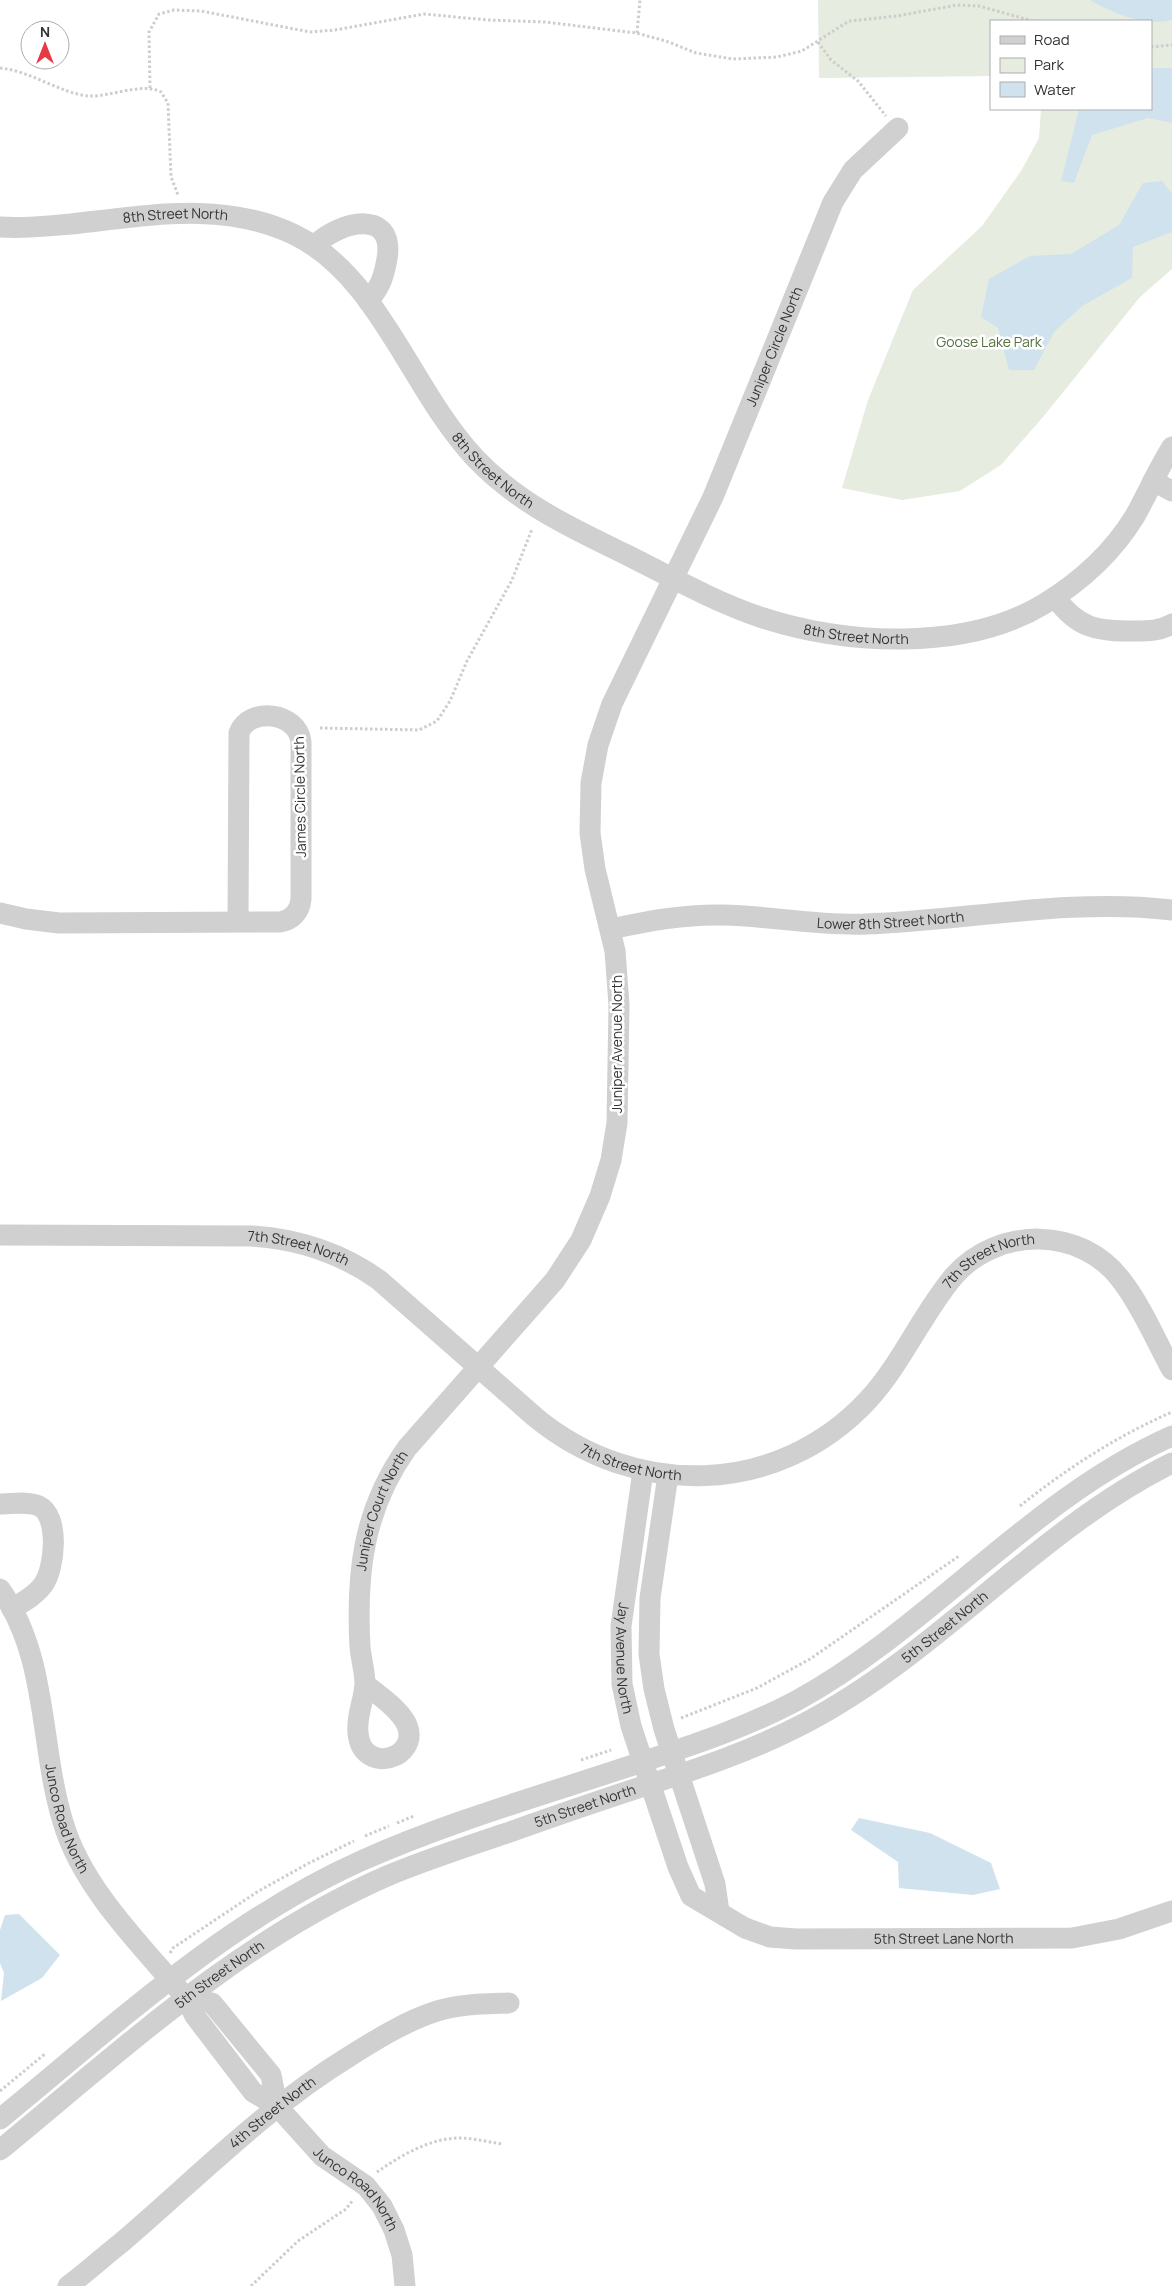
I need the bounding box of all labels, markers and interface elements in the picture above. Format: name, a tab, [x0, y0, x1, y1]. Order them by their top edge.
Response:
north arrow	[20, 20, 70, 70]
legend	[990, 20, 1152, 110]
text: N	[40, 22, 50, 41]
text: Road	[1034, 29, 1070, 50]
text: Park	[1034, 54, 1064, 75]
text: Water	[1034, 79, 1076, 100]
street label: 8th Street North	[122, 203, 229, 227]
street label: Juniper Circle North	[741, 284, 807, 409]
park label: Goose Lake Park	[936, 332, 1043, 351]
street label: 8th Street North	[448, 428, 538, 512]
street label: 8th Street North	[802, 619, 909, 648]
street label: James Circle North	[289, 736, 310, 858]
street label: Lower 8th Street North	[816, 906, 965, 933]
street label: Juniper Avenue North	[607, 975, 626, 1113]
street label: 7th Street North	[248, 1226, 353, 1269]
street label: 7th Street North	[938, 1229, 1035, 1292]
street label: 7th Street North	[578, 1439, 682, 1484]
street label: Juniper Court North	[351, 1446, 412, 1572]
street label: 5th Street North	[897, 1586, 991, 1667]
street label: Jay Avenue North	[612, 1602, 638, 1716]
street label: Junco Road North	[41, 1762, 94, 1877]
street label: 5th Street North	[532, 1779, 638, 1832]
street label: 5th Street Lane North	[874, 1928, 1014, 1948]
street label: 5th Street North	[170, 1936, 267, 2013]
street label: 4th Street North	[224, 2072, 319, 2153]
street label: Junco Road North	[309, 2143, 403, 2234]

